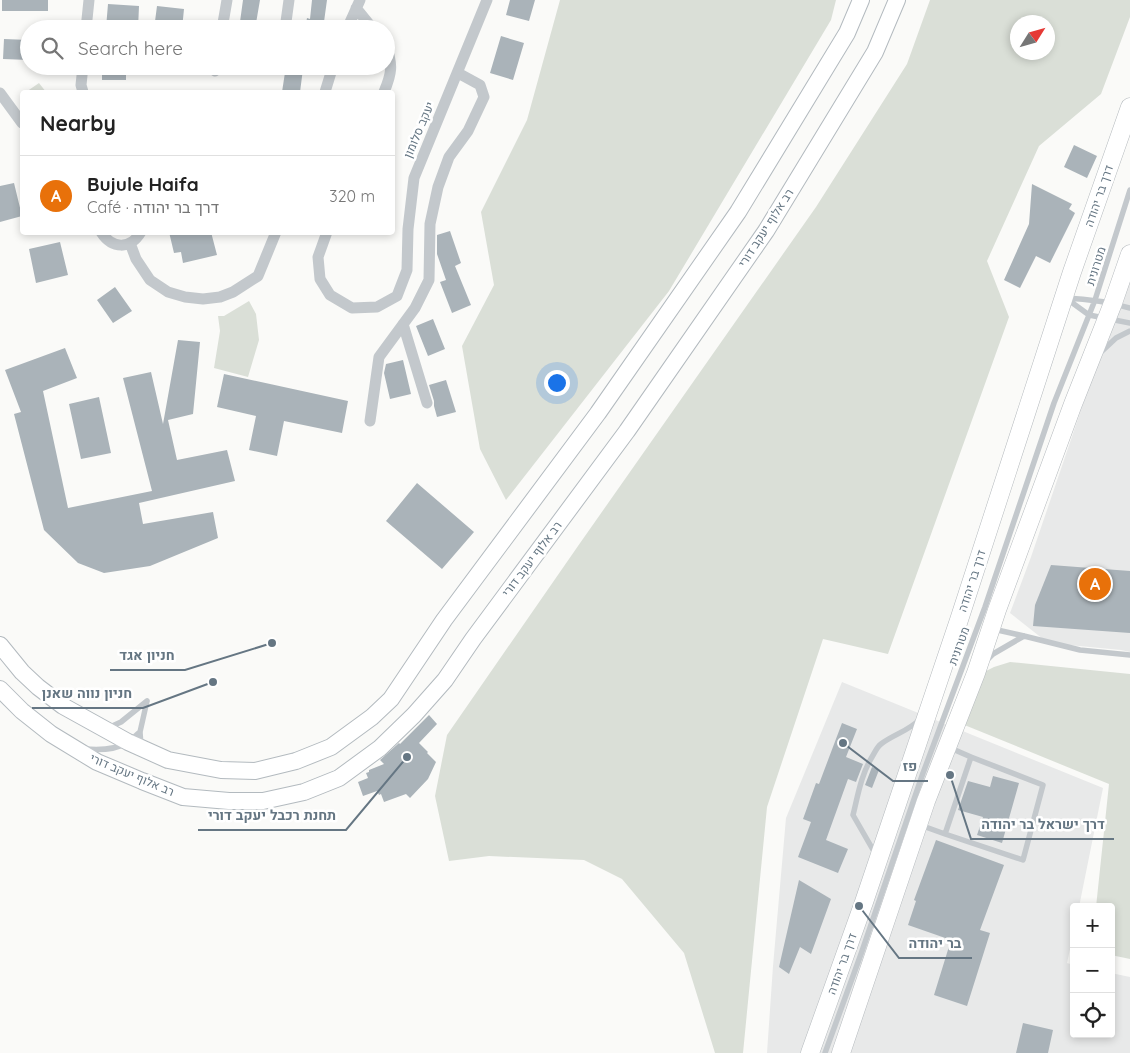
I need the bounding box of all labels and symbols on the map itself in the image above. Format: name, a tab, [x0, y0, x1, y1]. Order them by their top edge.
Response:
north arrow	[1010, 15, 1055, 60]
street label: יעקב סלומון	[400, 99, 437, 160]
street label: דרך בר יהודה	[1081, 163, 1116, 229]
street label: רב אלוף יעקב דורי	[735, 186, 796, 270]
street label: מטרונית	[1082, 245, 1109, 287]
your location	[544, 370, 570, 396]
street label: רב אלוף יעקב דורי	[498, 518, 565, 599]
street label: דרך בר יהודה	[954, 548, 989, 614]
pin: A	[1079, 565, 1111, 603]
street label: מטרונית	[945, 625, 972, 667]
callout: חניון אגד	[110, 641, 185, 670]
text: חניון אגד	[119, 646, 175, 664]
callout: חניון נווה שאנן	[32, 679, 143, 708]
text: חניון נווה שאנן	[42, 684, 132, 702]
street label: רב אלוף יעקב דורי	[88, 750, 177, 799]
callout: פז	[893, 752, 928, 781]
text: פז	[903, 757, 917, 775]
callout: תחנת רכבל יעקב דורי	[198, 801, 346, 830]
text: תחנת רכבל יעקב דורי	[208, 806, 336, 824]
callout: דרך ישראל בר יהודה	[971, 810, 1114, 839]
text: דרך ישראל בר יהודה	[981, 815, 1105, 833]
callout: בר יהודה	[899, 929, 972, 958]
street label: דרך בר יהודה	[823, 931, 860, 997]
text: בר יהודה	[909, 934, 962, 952]

